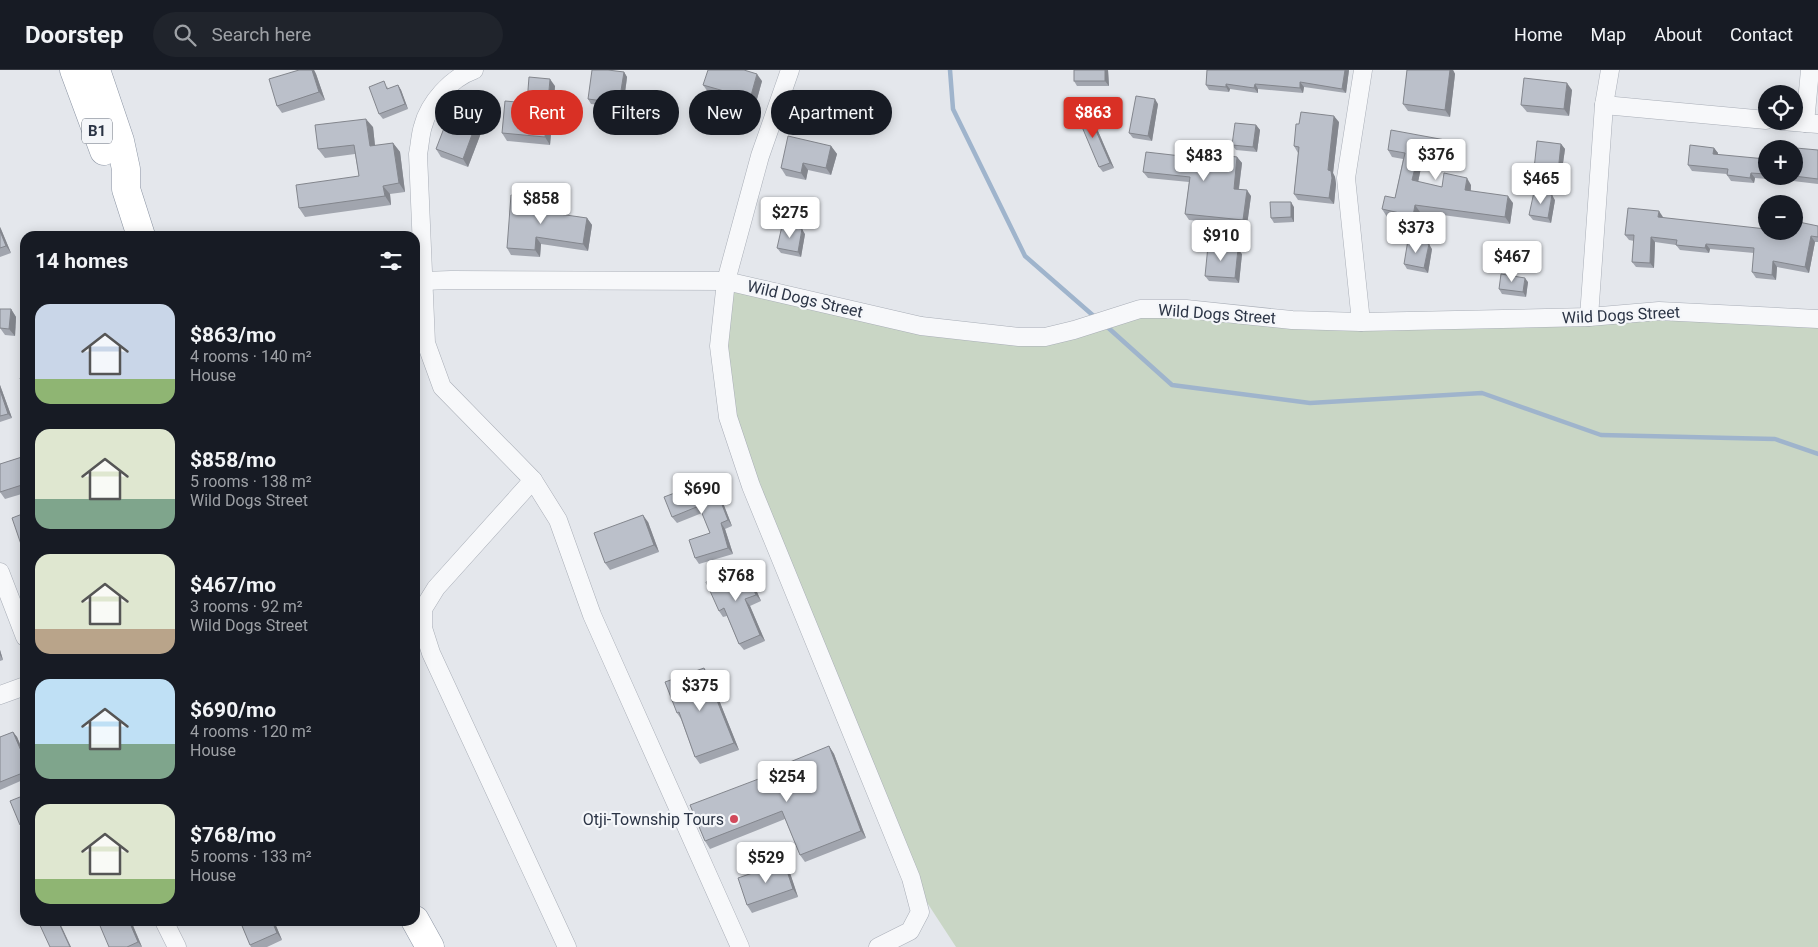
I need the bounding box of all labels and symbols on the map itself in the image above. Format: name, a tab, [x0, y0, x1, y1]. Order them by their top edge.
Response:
pin: $863	[1063, 97, 1123, 139]
road number: B1	[82, 118, 112, 144]
pin: $376	[1406, 138, 1466, 181]
pin: $483	[1174, 140, 1234, 182]
pin: $465	[1511, 162, 1571, 205]
pin: $858	[511, 182, 571, 225]
pin: $275	[760, 196, 820, 239]
pin: $373	[1386, 212, 1446, 254]
pin: $910	[1191, 220, 1251, 262]
pin: $467	[1482, 240, 1542, 283]
street label: Wild Dogs Street	[745, 276, 865, 322]
street label: Wild Dogs Street	[1157, 300, 1277, 328]
street label: Wild Dogs Street	[1562, 302, 1680, 328]
pin: $690	[672, 472, 732, 515]
pin: $768	[706, 560, 766, 602]
pin: $375	[670, 670, 730, 712]
pin: $254	[757, 760, 817, 803]
place label: Otji-Township Tours	[583, 810, 724, 829]
marker: Otji-Township Tours	[728, 813, 740, 825]
pin: $529	[736, 842, 796, 884]

